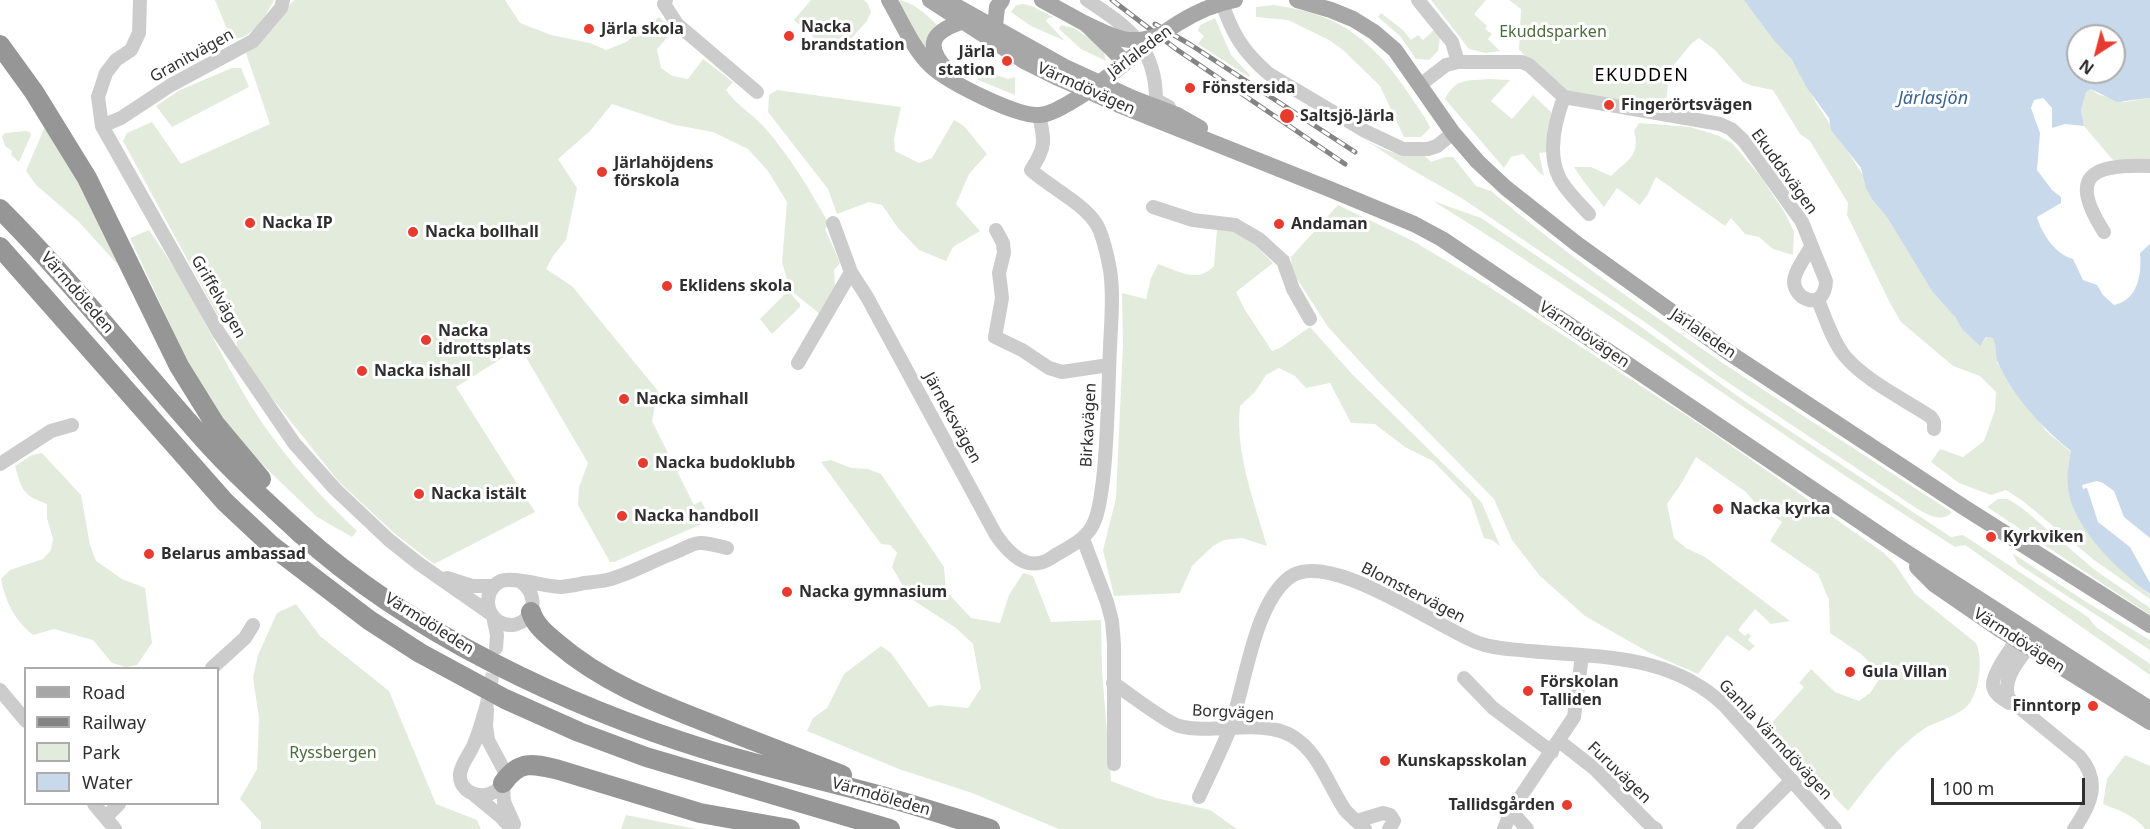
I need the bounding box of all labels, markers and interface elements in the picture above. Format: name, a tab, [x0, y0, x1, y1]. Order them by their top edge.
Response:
place label: Nacka brandstation	[801, 17, 905, 55]
place label: Järla skola	[601, 19, 684, 39]
marker: Järla skola	[582, 22, 596, 36]
street label: Järlaleden	[1104, 22, 1176, 82]
park label: Ekuddsparken	[1499, 22, 1607, 42]
north arrow	[2066, 24, 2126, 84]
street label: Granitvägen	[147, 25, 237, 87]
marker: Nacka brandstation	[782, 29, 796, 43]
place label: Järla station	[938, 42, 995, 80]
marker: Järla station	[1000, 54, 1014, 68]
text: N	[2075, 54, 2098, 80]
street label: Värmdövägen	[1034, 59, 1138, 119]
district label: EKUDDEN	[1595, 65, 1689, 87]
place label: Fönstersida	[1202, 78, 1295, 98]
marker: Fönstersida	[1183, 81, 1197, 95]
water label: Järlasjön	[1898, 88, 1968, 110]
place label: Fingerörtsvägen	[1621, 95, 1752, 115]
marker: Fingerörtsvägen	[1602, 98, 1616, 112]
place label: Saltsjö-Järla	[1300, 106, 1394, 126]
marker: Saltsjö-Järla	[1278, 107, 1296, 125]
street label: Ekuddsvägen	[1747, 126, 1821, 218]
place label: Järlahöjdens förskola	[614, 153, 714, 191]
marker: Järlahöjdens förskola	[595, 165, 609, 179]
place label: Nacka IP	[262, 213, 333, 233]
place label: Andaman	[1291, 214, 1368, 234]
marker: Nacka IP	[243, 216, 257, 230]
marker: Andaman	[1272, 217, 1286, 231]
place label: Nacka bollhall	[425, 222, 539, 242]
marker: Nacka bollhall	[406, 225, 420, 239]
street label: Värmdöleden	[37, 248, 117, 338]
street label: Griffelvägen	[187, 252, 249, 342]
place label: Eklidens skola	[679, 276, 792, 296]
marker: Eklidens skola	[660, 279, 674, 293]
street label: Värmdövägen	[1535, 298, 1633, 372]
street label: Järlaleden	[1667, 305, 1739, 363]
place label: Nacka idrottsplats	[438, 321, 531, 359]
marker: Nacka idrottsplats	[419, 333, 433, 347]
place label: Nacka ishall	[374, 361, 471, 381]
marker: Nacka ishall	[355, 364, 369, 378]
street label: Järneksvägen	[919, 369, 985, 467]
street label: Birkavägen	[1077, 382, 1101, 468]
place label: Nacka simhall	[636, 389, 748, 409]
marker: Nacka simhall	[617, 392, 631, 406]
place label: Nacka budoklubb	[655, 453, 795, 473]
marker: Nacka budoklubb	[636, 456, 650, 470]
place label: Nacka istält	[431, 484, 527, 504]
marker: Nacka istält	[412, 487, 426, 501]
place label: Nacka kyrka	[1730, 499, 1830, 519]
marker: Nacka kyrka	[1711, 502, 1725, 516]
place label: Nacka handboll	[634, 506, 759, 526]
marker: Nacka handboll	[615, 509, 629, 523]
place label: Kyrkviken	[2003, 527, 2084, 547]
marker: Kyrkviken	[1984, 530, 1998, 544]
place label: Belarus ambassad	[161, 544, 306, 564]
marker: Belarus ambassad	[142, 547, 156, 561]
street label: Blomstervägen	[1358, 559, 1468, 627]
place label: Nacka gymnasium	[799, 582, 947, 602]
marker: Nacka gymnasium	[780, 585, 794, 599]
street label: Värmdöleden	[381, 589, 477, 659]
street label: Värmdövägen	[1970, 604, 2068, 678]
place label: Gula Villan	[1862, 662, 1947, 682]
marker: Gula Villan	[1843, 665, 1857, 679]
legend	[24, 667, 219, 805]
place label: Förskolan Talliden	[1540, 672, 1619, 710]
street label: Gamla Värmdövägen	[1714, 676, 1836, 804]
text: Road	[82, 680, 125, 704]
marker: Förskolan Talliden	[1521, 684, 1535, 698]
place label: Finntorp	[2012, 696, 2081, 716]
marker: Finntorp	[2086, 699, 2100, 713]
street label: Borgvägen	[1191, 701, 1275, 725]
text: Railway	[82, 710, 146, 734]
street label: Furuvägen	[1583, 738, 1655, 808]
text: Park	[82, 740, 120, 764]
park label: Ryssbergen	[289, 743, 377, 763]
place label: Kunskapsskolan	[1397, 751, 1527, 771]
marker: Kunskapsskolan	[1378, 754, 1392, 768]
scale bar	[1934, 766, 2088, 804]
text: Water	[82, 770, 133, 794]
street label: Värmdöleden	[830, 774, 932, 820]
text: 100 m	[1942, 776, 1994, 800]
place label: Tallidsgården	[1448, 795, 1555, 815]
marker: Tallidsgården	[1560, 798, 1574, 812]

